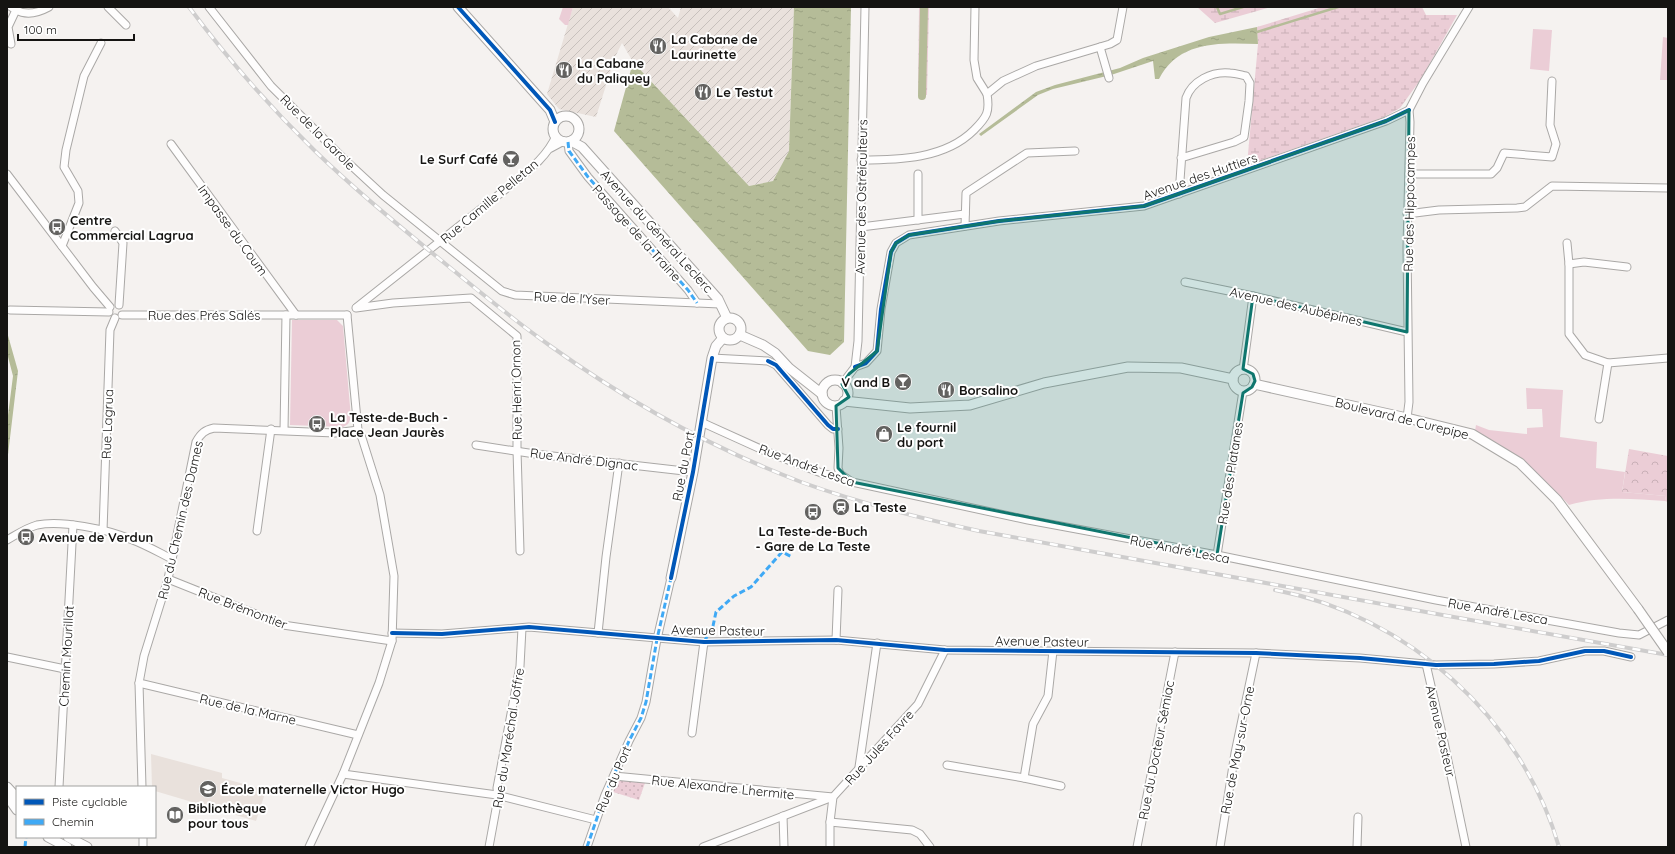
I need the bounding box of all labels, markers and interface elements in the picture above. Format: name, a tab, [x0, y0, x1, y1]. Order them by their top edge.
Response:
scale bar	[18, 16, 134, 42]
text: 100 m	[24, 22, 57, 37]
place label: La Cabane de Laurinette	[671, 31, 758, 62]
restaurant icon: La Cabane de Laurinette	[648, 36, 668, 56]
place label: La Cabane du Paliquey	[577, 55, 650, 86]
restaurant icon: La Cabane du Paliquey	[554, 60, 574, 80]
restaurant icon: Le Testut	[693, 82, 713, 102]
place label: Le Testut	[716, 84, 773, 100]
street label: Rue de la Garole	[277, 91, 359, 173]
street label: Avenue des Ostréiculteurs	[852, 119, 870, 275]
street label: Rue des Hippocampes	[1400, 136, 1418, 272]
bar icon: Le Surf Café	[501, 149, 521, 169]
street label: Avenue des Huttiers	[1141, 149, 1259, 203]
place label: Le Surf Café	[420, 151, 498, 167]
street label: Rue Camille Pelletan	[437, 155, 541, 247]
street label: Avenue du Général Leclerc	[597, 166, 717, 296]
street label: Impasse du Coum	[195, 181, 271, 279]
street label: Passage de la Traine	[589, 181, 685, 285]
place label: Centre Commercial Lagrua	[70, 212, 194, 243]
bus stop icon: Centre Commercial Lagrua	[47, 217, 67, 237]
street label: Avenue des Aubépines	[1228, 283, 1364, 329]
street label: Rue de l'Yser	[533, 288, 611, 308]
street label: Rue des Prés Salés	[148, 307, 260, 323]
street label: Rue Henri Ornon	[507, 340, 525, 440]
bar icon: V and B	[893, 372, 913, 392]
place label: V and B	[841, 374, 890, 390]
restaurant icon: Borsalino	[936, 380, 956, 400]
place label: Borsalino	[959, 382, 1018, 398]
street label: Rue Lagrua	[98, 389, 116, 459]
street label: Boulevard de Curepipe	[1333, 394, 1471, 442]
place label: La Teste-de-Buch - Place Jean Jaurès	[330, 409, 448, 440]
bus stop icon: La Teste-de-Buch - Place Jean Jaurès	[307, 414, 327, 434]
place label: Le fournil du port	[897, 419, 957, 450]
street label: Rue des Platanes	[1214, 421, 1246, 525]
shop icon: Le fournil du port	[874, 424, 894, 444]
street label: Rue du Port	[668, 430, 698, 502]
street label: Rue du Chemin des Dames	[154, 439, 206, 601]
street label: Rue André Lesca	[757, 440, 857, 490]
street label: Rue André Dignac	[529, 444, 639, 474]
station icon: La Teste	[831, 497, 851, 517]
place label: La Teste	[854, 499, 907, 515]
bus stop icon: La Teste-de-Buch - Gare de La Teste	[803, 502, 823, 522]
place label: La Teste-de-Buch - Gare de La Teste	[756, 523, 871, 554]
bus stop icon: Avenue de Verdun	[16, 527, 36, 547]
place label: Avenue de Verdun	[39, 529, 153, 545]
street label: Rue André Lesca	[1129, 531, 1231, 567]
street label: Rue Brémontier	[196, 584, 290, 632]
street label: Rue André Lesca	[1447, 594, 1549, 628]
street label: Chemin Mourillat	[55, 605, 77, 707]
street label: Avenue Pasteur	[671, 621, 765, 639]
street label: Avenue Pasteur	[995, 632, 1089, 650]
street label: Rue du Maréchal Joffre	[489, 667, 527, 809]
street label: Rue du Docteur Sémiac	[1135, 679, 1177, 821]
street label: Avenue Pasteur	[1423, 684, 1459, 778]
street label: Rue de May-sur-Orne	[1217, 685, 1257, 815]
street label: Rue de la Marne	[198, 690, 298, 728]
street label: Rue Jules Favre	[841, 706, 917, 788]
street label: Rue du Port	[592, 743, 634, 815]
street label: Rue Alexandre Lhermite	[651, 772, 795, 802]
school or university icon: École maternelle Victor Hugo	[198, 779, 218, 799]
place label: École maternelle Victor Hugo	[221, 781, 405, 797]
legend	[16, 786, 156, 838]
text: Piste cyclable	[52, 794, 128, 809]
place label: Bibliothèque pour tous	[188, 800, 267, 831]
library icon: Bibliothèque pour tous	[165, 805, 185, 825]
text: Chemin	[52, 814, 94, 829]

